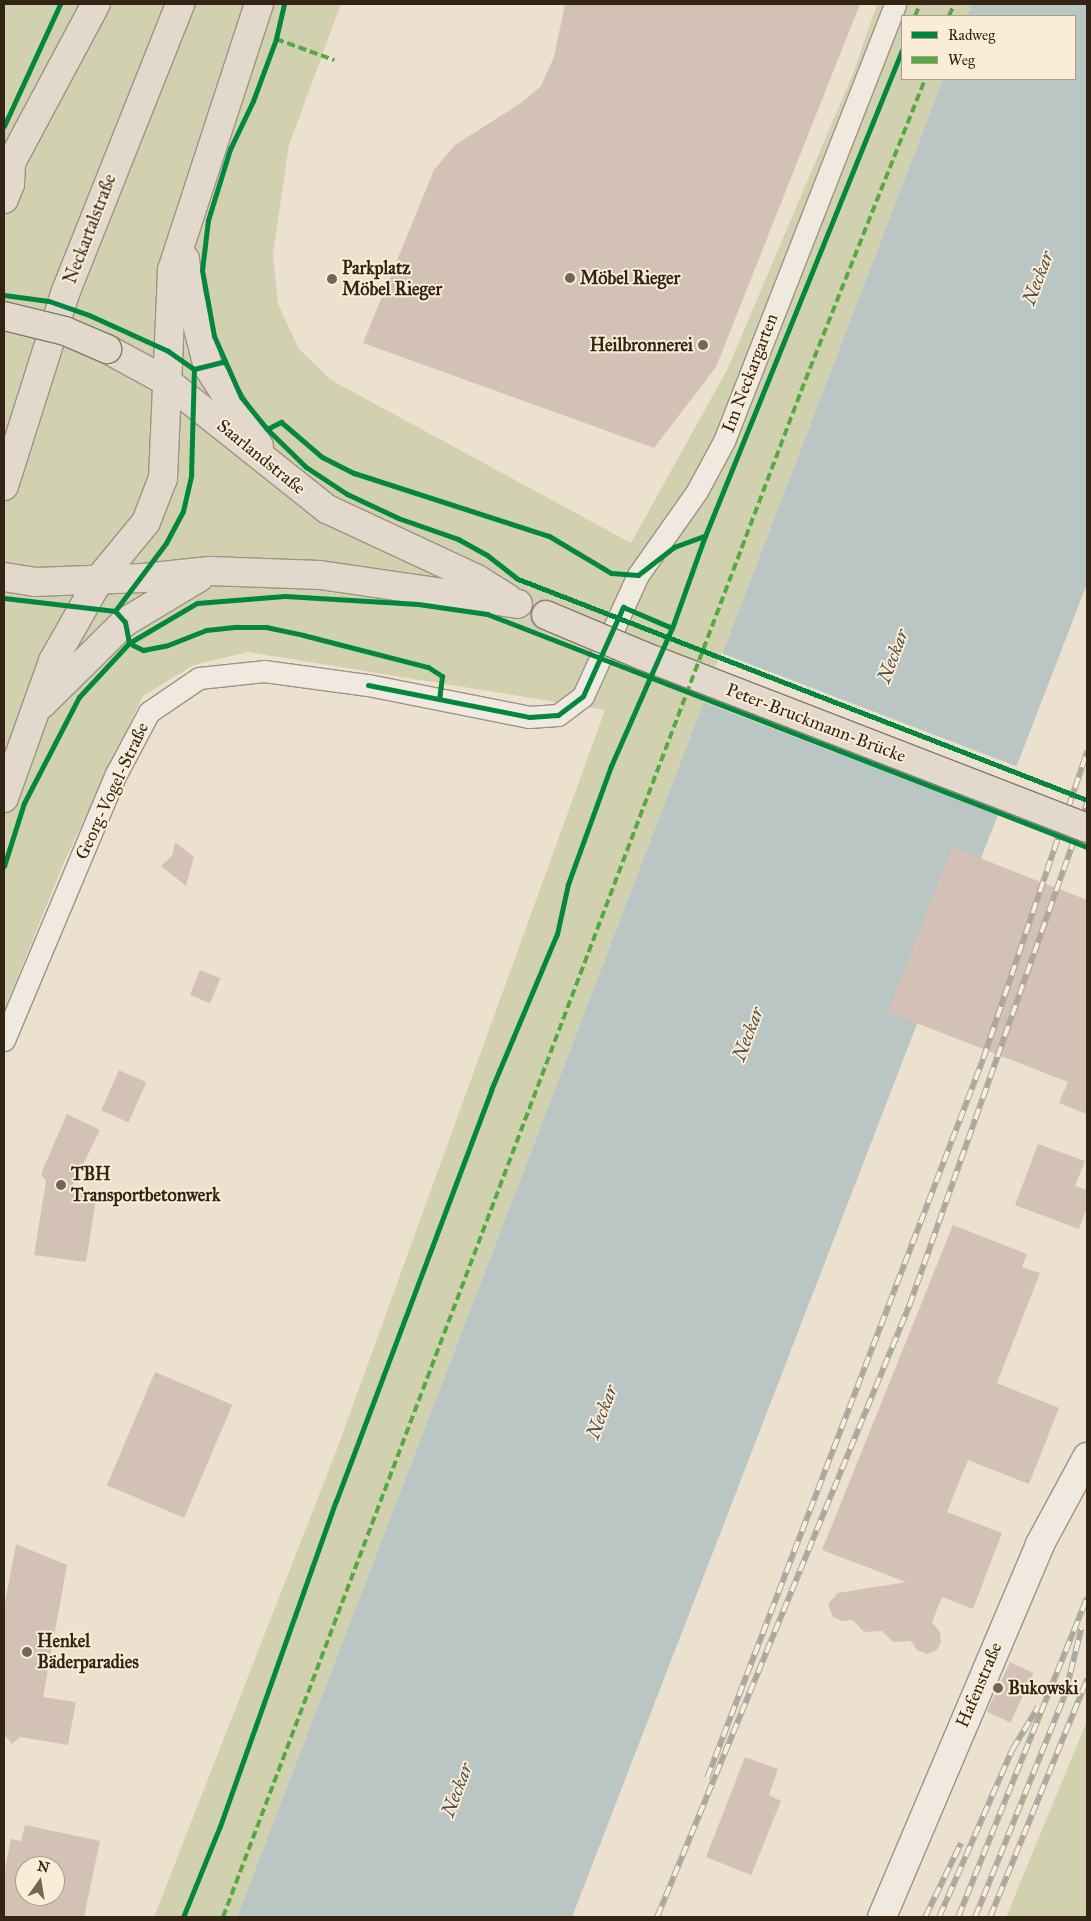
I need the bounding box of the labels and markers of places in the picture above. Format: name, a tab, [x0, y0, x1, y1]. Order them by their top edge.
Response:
place label: Parkplatz Möbel Rieger	[342, 258, 442, 300]
place label: Möbel Rieger	[580, 267, 680, 289]
marker: Möbel Rieger	[564, 272, 576, 284]
marker: Parkplatz Möbel Rieger	[326, 273, 338, 285]
place label: Heilbronnerei	[590, 334, 693, 356]
marker: Heilbronnerei	[697, 339, 709, 351]
place label: TBH Transportbetonwerk	[71, 1164, 220, 1206]
marker: TBH Transportbetonwerk	[55, 1179, 67, 1191]
place label: Henkel Bäderparadies	[37, 1631, 139, 1674]
marker: Henkel Bäderparadies	[21, 1646, 33, 1658]
place label: Bukowski	[1008, 1677, 1078, 1699]
marker: Bukowski	[992, 1682, 1004, 1694]

